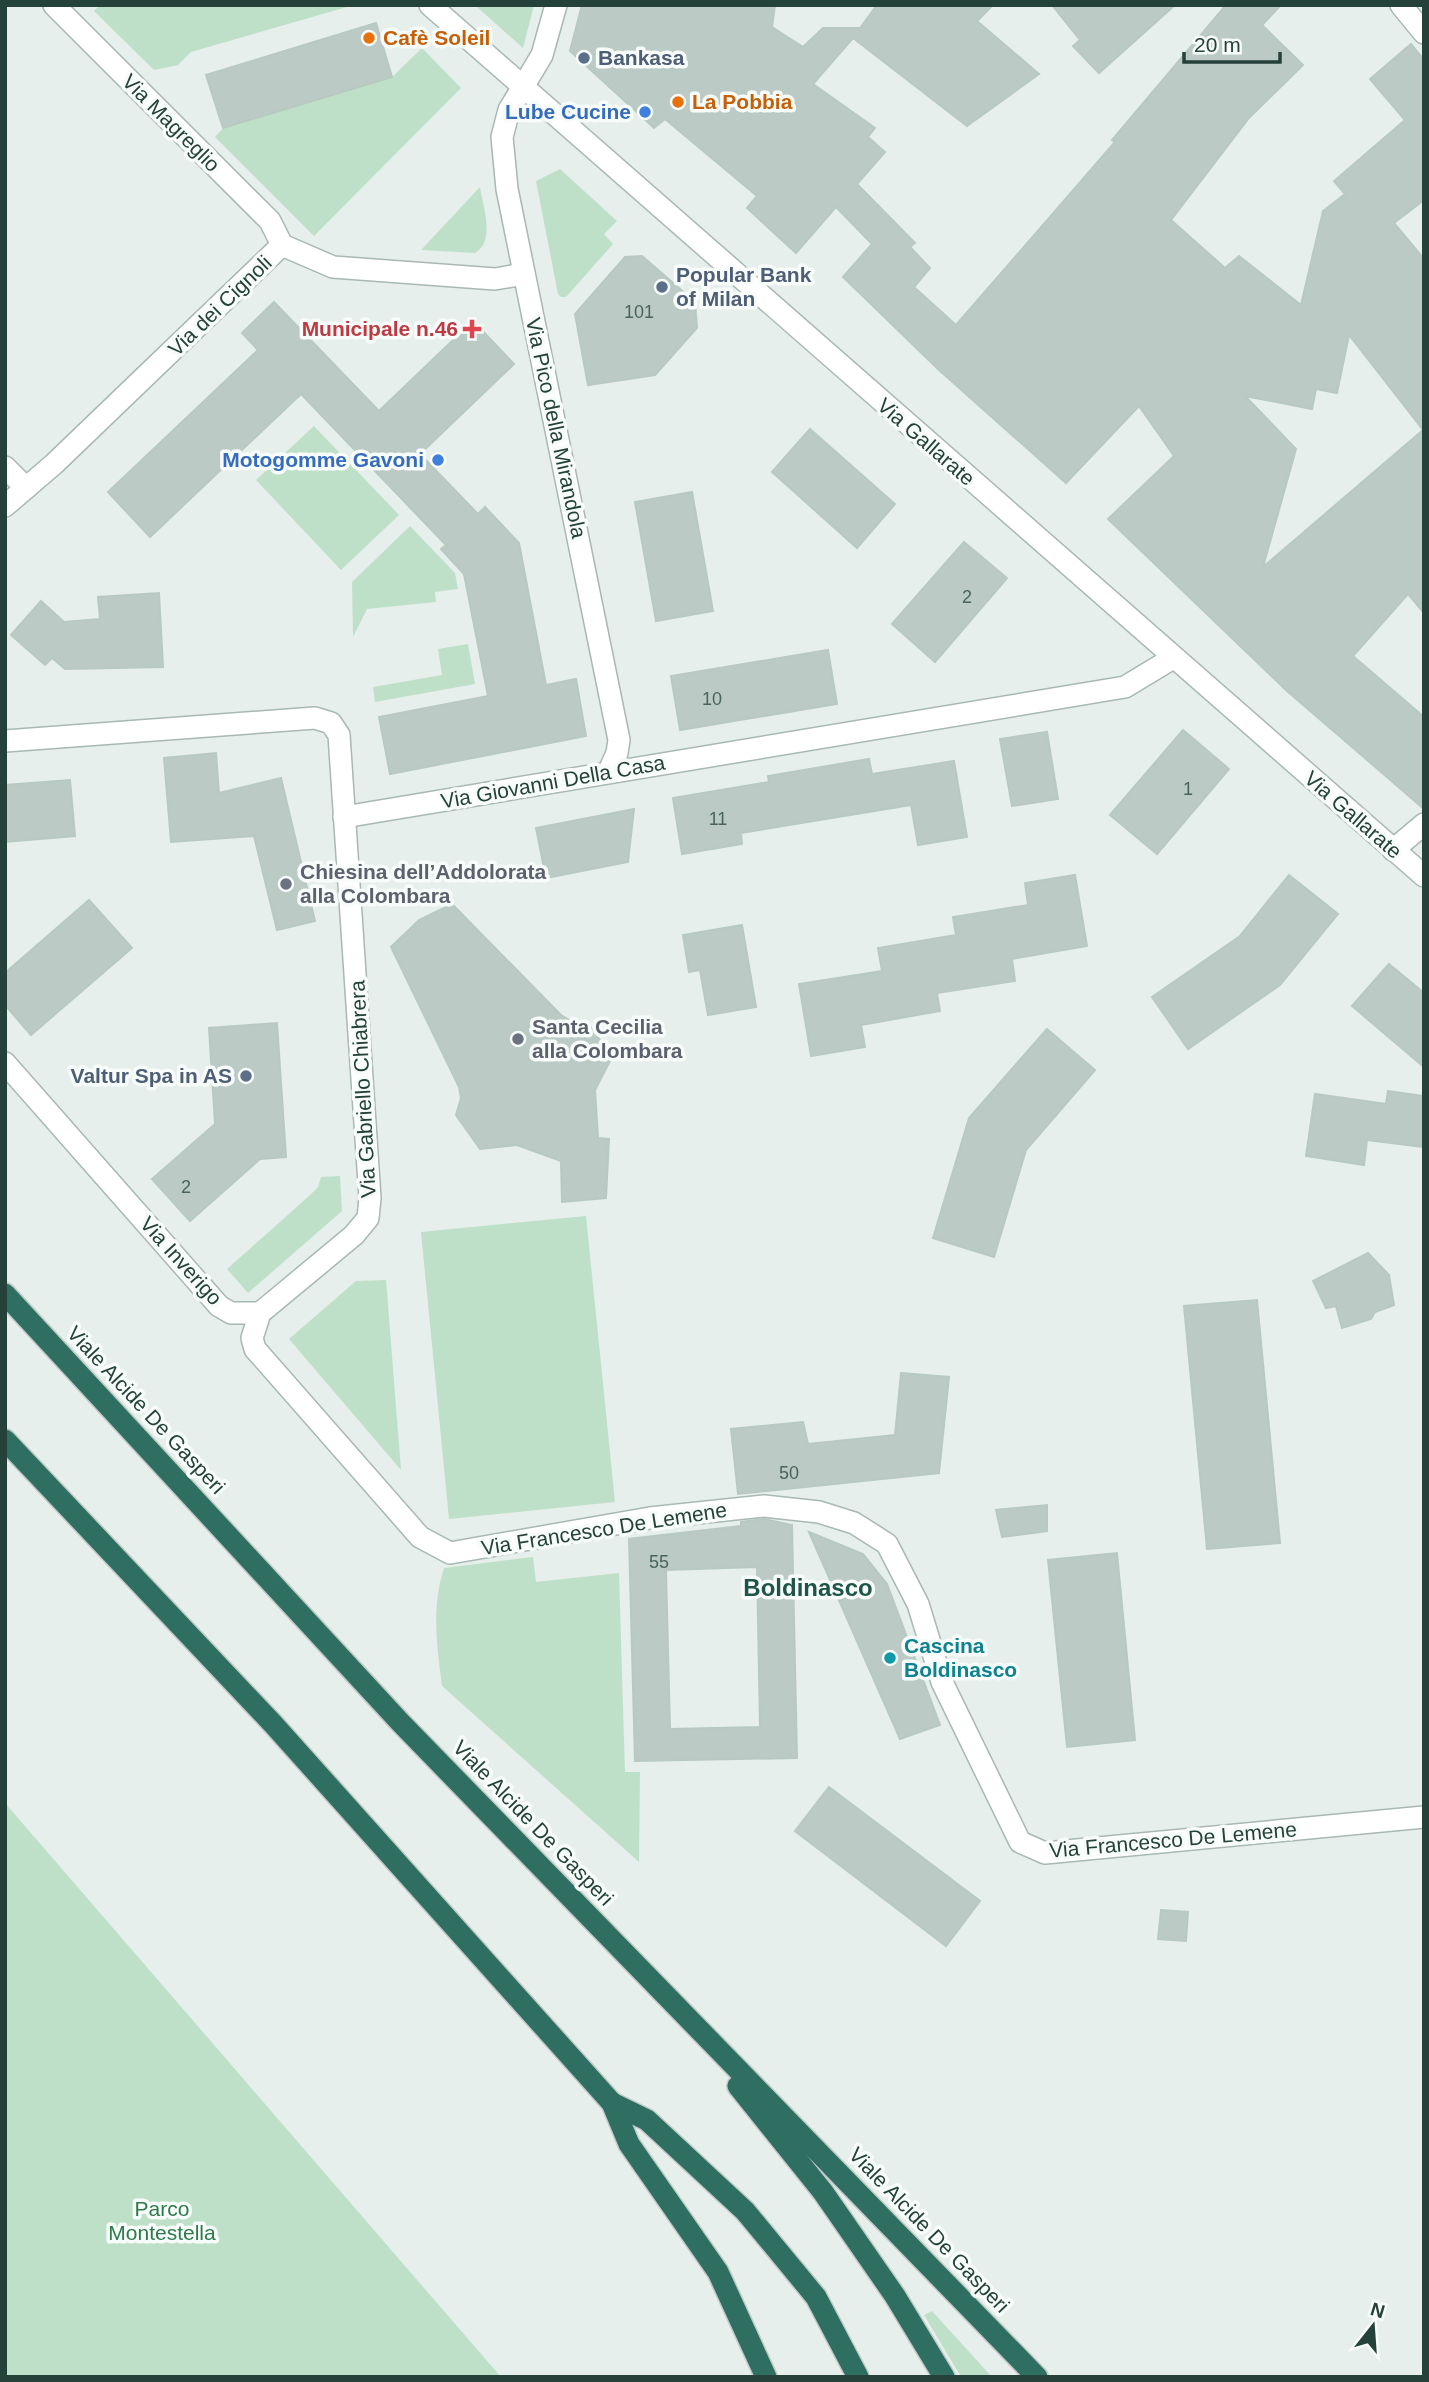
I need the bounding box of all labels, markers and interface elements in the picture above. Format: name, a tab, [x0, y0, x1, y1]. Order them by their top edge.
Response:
scale bar	[1184, 21, 1280, 65]
place label: Cafè Soleil	[383, 26, 490, 49]
marker: Cafè Soleil	[361, 30, 377, 46]
text: 20 m	[1194, 33, 1241, 56]
place label: Bankasa	[598, 46, 685, 69]
marker: Bankasa	[576, 50, 592, 66]
street label: Via Magreglio	[118, 69, 225, 176]
place label: La Pobbia	[692, 90, 793, 113]
marker: La Pobbia	[670, 94, 686, 110]
place label: Lube Cucine	[505, 100, 631, 123]
marker: Lube Cucine	[637, 104, 653, 120]
street label: Via dei Cignoli	[164, 251, 276, 360]
place label: Popular Bank of Milan	[676, 263, 812, 310]
marker: Popular Bank of Milan	[654, 279, 670, 295]
house number: 101	[624, 302, 654, 322]
street label: Via Pico della Mirandola	[522, 316, 591, 541]
place label: Municipale n.46	[302, 317, 458, 340]
marker: Municipale n.46	[464, 321, 480, 337]
street label: Via Gallarate	[873, 393, 980, 490]
place label: Motogomme Gavoni	[222, 448, 424, 471]
marker: Motogomme Gavoni	[430, 452, 446, 468]
house number: 2	[962, 587, 972, 607]
house number: 10	[702, 689, 722, 709]
street label: Via Giovanni Della Casa	[439, 750, 667, 813]
street label: Via Gallarate	[1300, 766, 1407, 863]
house number: 1	[1183, 779, 1193, 799]
house number: 11	[709, 809, 727, 829]
place label: Chiesina dell’Addolorata alla Colombara	[300, 860, 547, 907]
marker: Chiesina dell’Addolorata alla Colombara	[278, 876, 294, 892]
street label: Via Gabriello Chiabrera	[345, 979, 380, 1198]
place label: Santa Cecilia alla Colombara	[532, 1015, 683, 1062]
marker: Santa Cecilia alla Colombara	[510, 1031, 526, 1047]
place label: Valtur Spa in AS	[71, 1064, 232, 1087]
marker: Valtur Spa in AS	[238, 1068, 254, 1084]
house number: 2	[181, 1177, 191, 1197]
street label: Via Inverigo	[136, 1212, 227, 1309]
street label: Viale Alcide De Gasperi	[63, 1321, 230, 1498]
house number: 50	[779, 1463, 799, 1483]
street label: Via Francesco De Lemene	[480, 1498, 728, 1559]
house number: 55	[649, 1552, 669, 1572]
district label: Boldinasco	[743, 1574, 873, 1601]
place label: Cascina Boldinasco	[904, 1634, 1017, 1681]
marker: Cascina Boldinasco	[882, 1650, 898, 1666]
street label: Viale Alcide De Gasperi	[449, 1735, 618, 1910]
street label: Via Francesco De Lemene	[1048, 1817, 1298, 1862]
street label: Viale Alcide De Gasperi	[845, 2142, 1014, 2317]
park label: Parco Montestella	[108, 2197, 216, 2244]
north arrow	[1338, 2291, 1408, 2361]
text: N	[1368, 2298, 1387, 2322]

